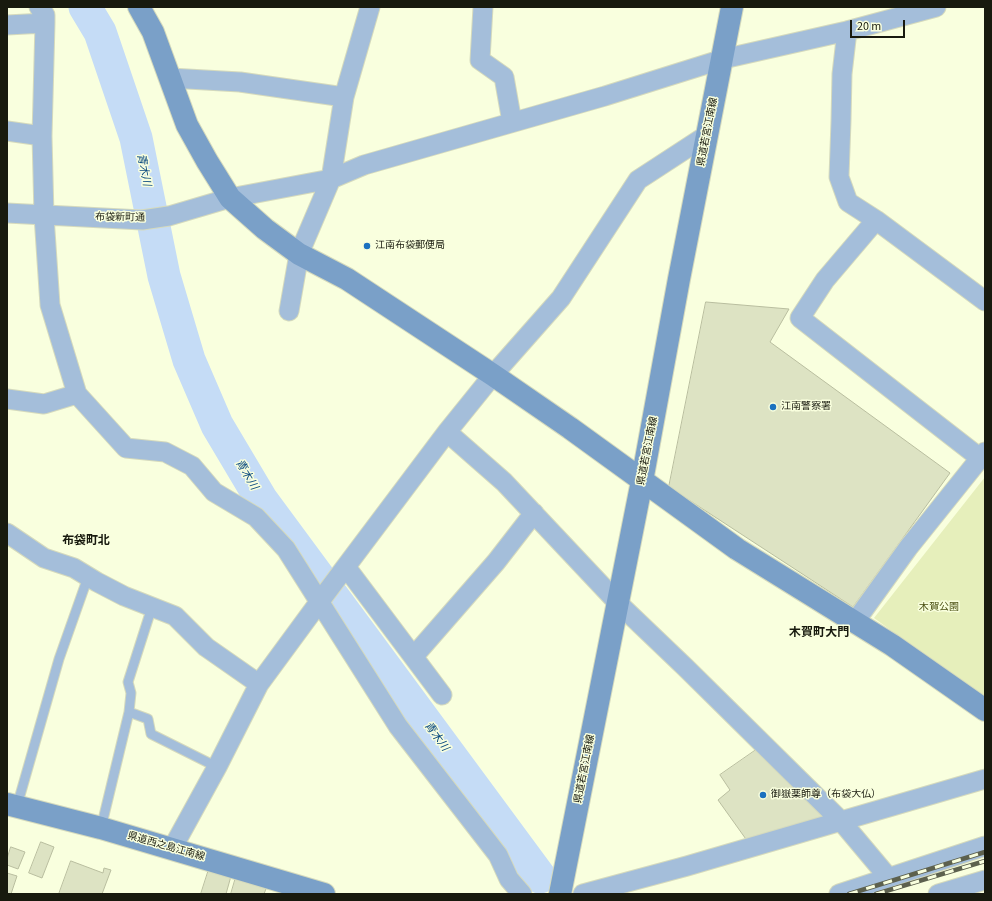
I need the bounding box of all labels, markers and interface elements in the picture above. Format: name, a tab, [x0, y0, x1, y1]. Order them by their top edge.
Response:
scale bar	[852, 12, 907, 38]
text: 20 m	[857, 18, 881, 35]
street label: 県道若宮江南線	[695, 96, 721, 168]
water label: 青木川	[133, 153, 153, 187]
street label: 布袋新町通	[95, 212, 145, 224]
place label: 江南布袋郵便局	[375, 240, 445, 252]
marker: 江南布袋郵便局	[362, 241, 372, 251]
place label: 江南警察署	[781, 401, 831, 413]
marker: 江南警察署	[768, 402, 778, 412]
street label: 県道若宮江南線	[635, 415, 661, 487]
water label: 青木川	[232, 457, 260, 493]
district label: 布袋町北	[62, 534, 110, 548]
park label: 木賀公園	[919, 602, 959, 614]
district label: 木賀町大門	[789, 626, 849, 640]
water label: 青木川	[421, 720, 451, 754]
street label: 県道若宮江南線	[572, 733, 598, 805]
place label: 御嶽薬師尊（布袋大仏）	[771, 789, 881, 801]
marker: 御嶽薬師尊（布袋大仏）	[758, 790, 768, 800]
street label: 県道西之島江南線	[126, 830, 206, 864]

